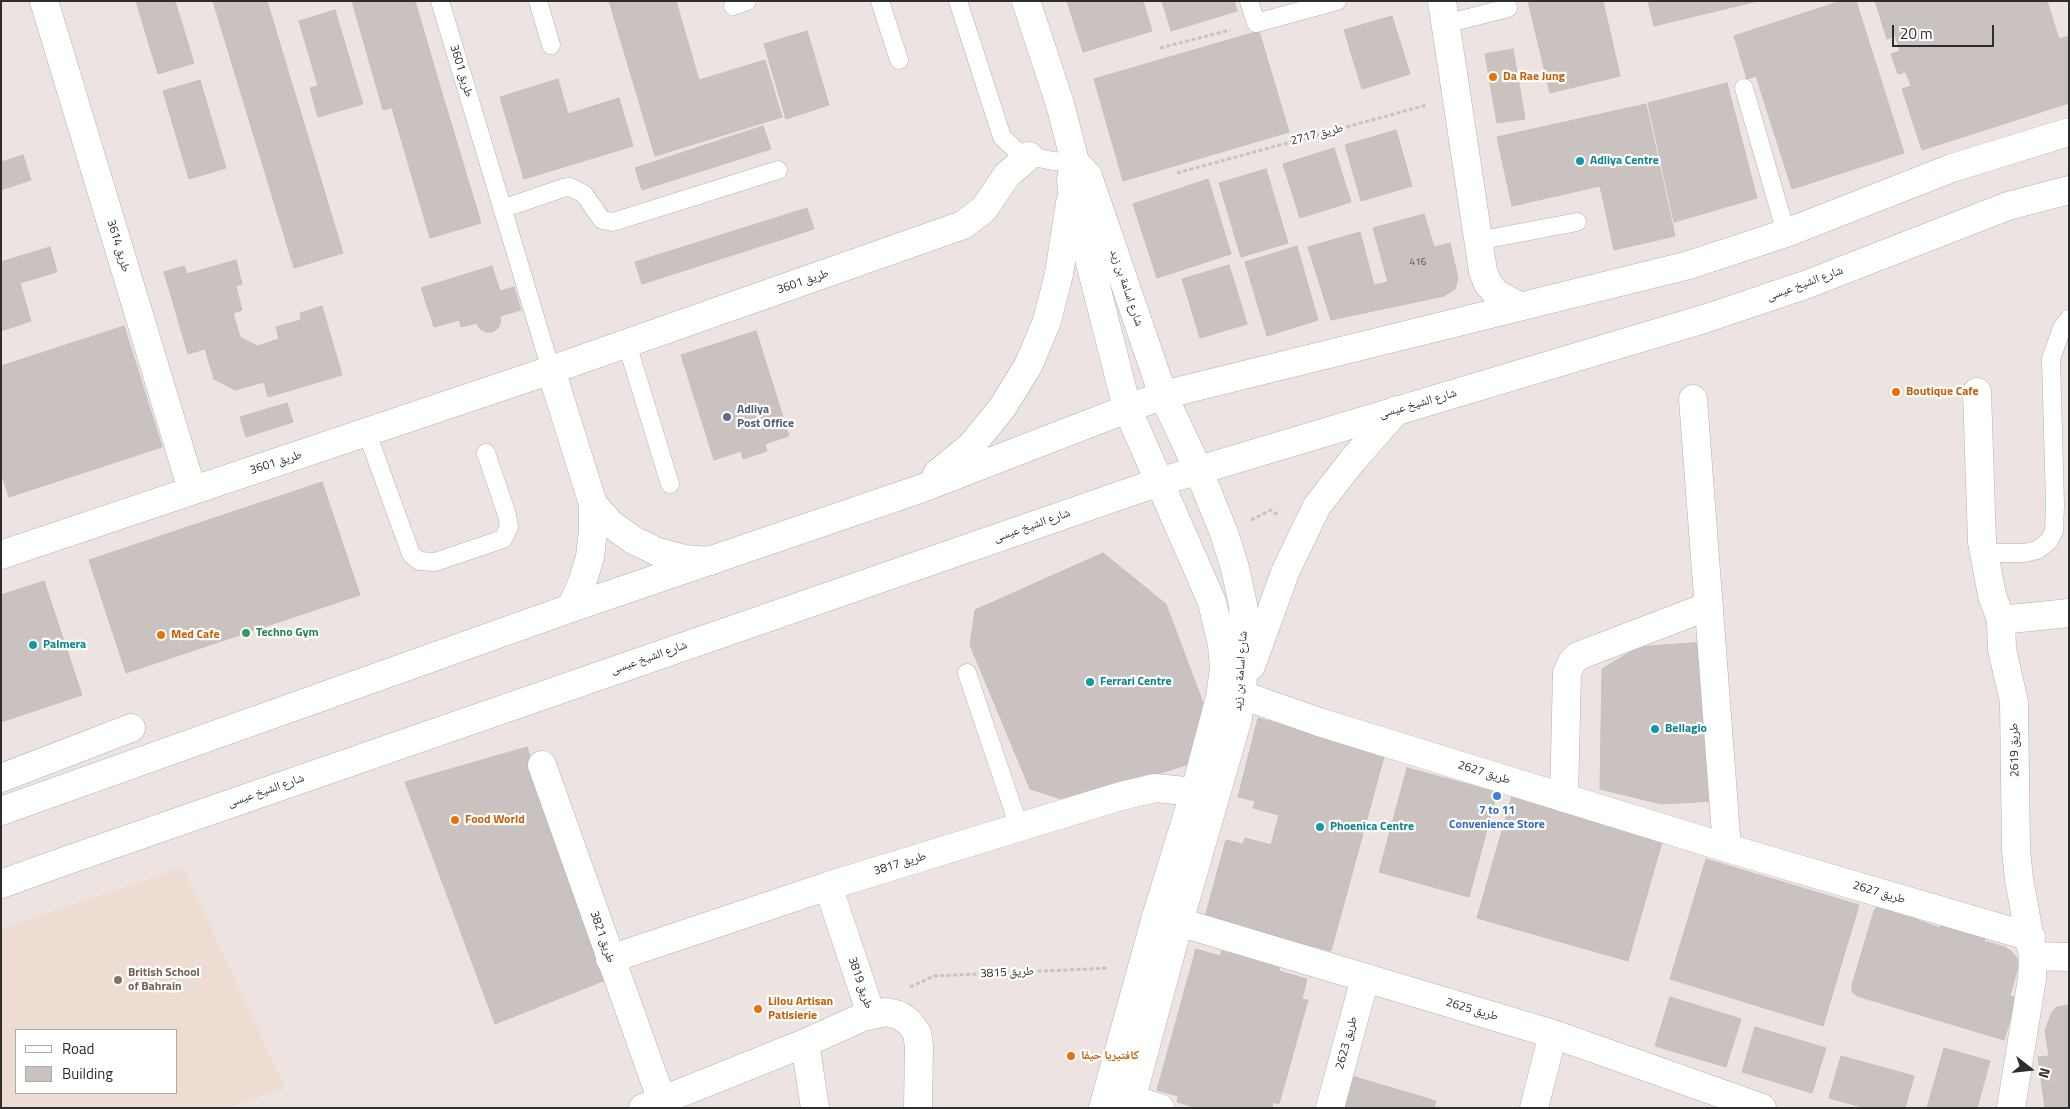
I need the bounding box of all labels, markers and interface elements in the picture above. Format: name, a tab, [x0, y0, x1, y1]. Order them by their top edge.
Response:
scale bar	[1895, 15, 1998, 47]
text: 20 m	[1900, 22, 1933, 45]
street label: طريق 3601	[446, 43, 476, 99]
place label: Da Rae Jung	[1503, 70, 1565, 84]
marker: Da Rae Jung	[1487, 71, 1499, 83]
street label: طريق 2717	[1289, 121, 1345, 149]
place label: Adliya Centre	[1590, 154, 1659, 168]
marker: Adliya Centre	[1574, 155, 1586, 167]
street label: طريق 3614	[103, 218, 133, 274]
street label: شارع اسامة بن زيد	[1106, 248, 1146, 328]
house number: 416	[1410, 257, 1426, 269]
street label: شارع الشيخ عيسى	[1765, 263, 1845, 305]
street label: طريق 3601	[775, 266, 831, 298]
place label: Boutique Cafe	[1906, 385, 1979, 399]
street label: شارع الشيخ عيسى	[1377, 386, 1459, 422]
marker: Boutique Cafe	[1890, 386, 1902, 398]
place label: Adliya Post Office	[737, 403, 794, 431]
marker: Adliya Post Office	[721, 411, 733, 423]
street label: طريق 3601	[248, 448, 304, 478]
street label: شارع الشيخ عيسى	[992, 506, 1072, 546]
place label: Techno Gym	[256, 626, 319, 640]
marker: Techno Gym	[240, 627, 252, 639]
place label: Med Cafe	[171, 628, 220, 642]
marker: Med Cafe	[155, 629, 167, 641]
street label: شارع اسامة بن زيد	[1231, 631, 1251, 711]
place label: Palmera	[43, 638, 86, 652]
street label: شارع الشيخ عيسى	[609, 638, 689, 678]
marker: Palmera	[27, 639, 39, 651]
place label: Ferrari Centre	[1100, 675, 1172, 689]
marker: Ferrari Centre	[1084, 676, 1096, 688]
place label: Bellagio	[1665, 722, 1707, 736]
marker: Bellagio	[1649, 723, 1661, 735]
street label: طريق 2619	[2007, 723, 2023, 777]
street label: طريق 2627	[1456, 758, 1512, 788]
street label: شارع الشيخ عيسى	[226, 771, 306, 811]
marker: 7 to 11 Convenience Store	[1491, 790, 1503, 802]
place label: 7 to 11 Convenience Store	[1449, 804, 1545, 832]
place label: Food World	[465, 813, 525, 827]
marker: Food World	[449, 814, 461, 826]
place label: Phoenica Centre	[1330, 820, 1414, 834]
marker: Phoenica Centre	[1314, 821, 1326, 833]
street label: طريق 3817	[872, 849, 928, 879]
street label: طريق 2627	[1851, 879, 1907, 907]
street label: طريق 3821	[586, 909, 618, 965]
street label: طريق 3819	[844, 955, 876, 1011]
street label: طريق 3815	[980, 964, 1034, 982]
place label: British School of Bahrain	[128, 966, 200, 994]
marker: British School of Bahrain	[112, 974, 124, 986]
place label: Lilou Artisan Patisierie	[768, 995, 833, 1023]
street label: طريق 2625	[1444, 996, 1500, 1024]
marker: Lilou Artisan Patisierie	[752, 1003, 764, 1015]
street label: طريق 2623	[1333, 1015, 1361, 1071]
legend	[15, 1029, 178, 1094]
text: Road	[62, 1037, 94, 1060]
north arrow	[2005, 1044, 2055, 1094]
place label: كافتيريا حيفا	[1081, 1049, 1139, 1063]
marker: كافتيريا حيفا	[1065, 1050, 1077, 1062]
text: Building	[62, 1062, 113, 1085]
text: N	[2033, 1066, 2056, 1081]

